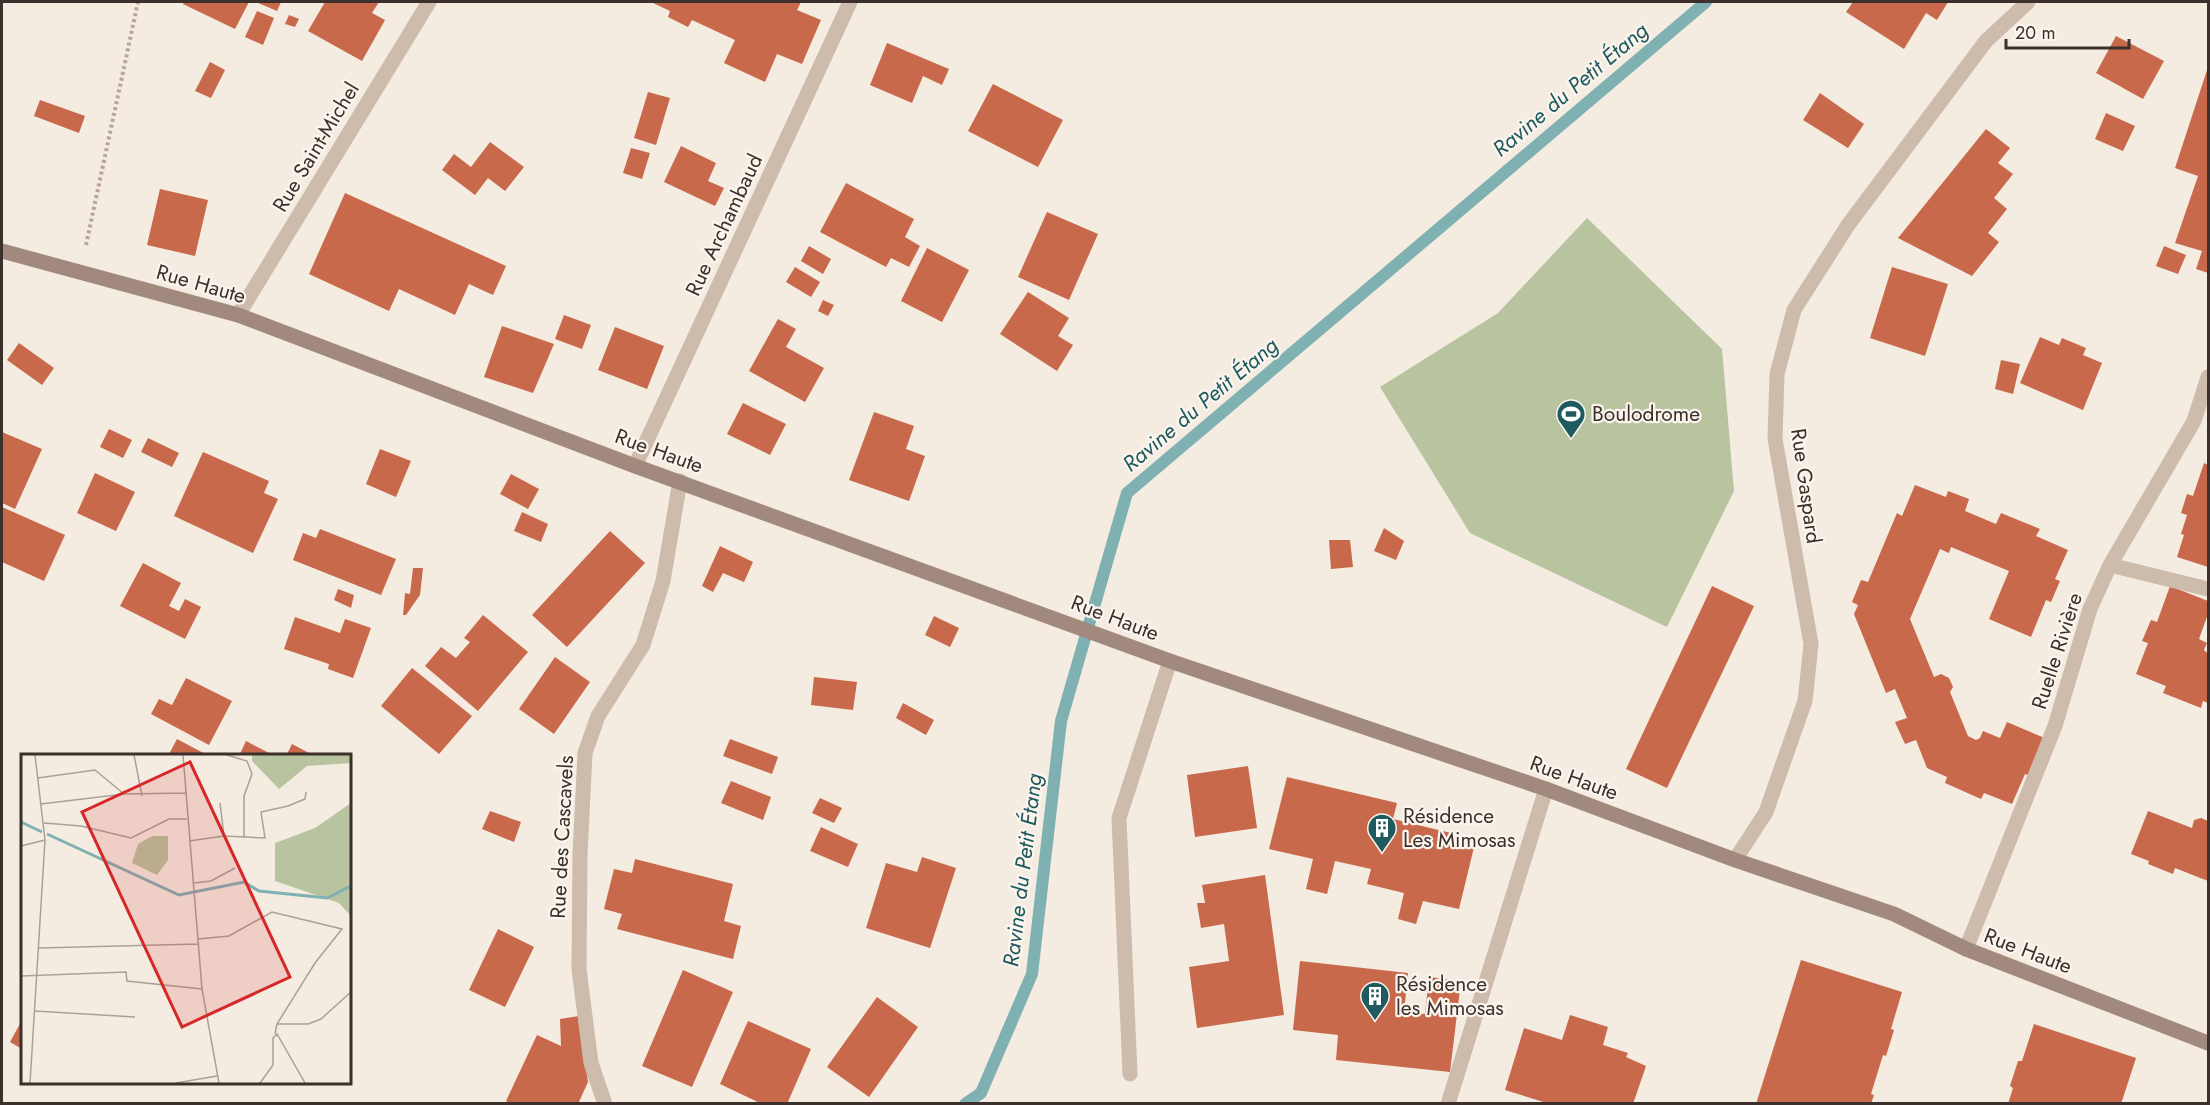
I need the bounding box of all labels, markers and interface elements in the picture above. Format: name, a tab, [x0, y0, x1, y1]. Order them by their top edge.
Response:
scale bar	[2006, 12, 2129, 50]
water label: Ravine du Petit Étang	[1485, 14, 1655, 164]
text: 20 m	[2015, 20, 2055, 46]
street label: Rue Saint-Michel	[265, 76, 367, 218]
street label: Rue Archambaud	[678, 149, 770, 301]
street label: Rue Haute	[153, 257, 249, 311]
water label: Ravine du Petit Étang	[1115, 329, 1285, 479]
sports icon: Boulodrome	[1555, 398, 1587, 440]
place label: Boulodrome	[1592, 399, 1700, 429]
street label: Rue Haute	[611, 421, 707, 481]
street label: Rue Gaspard	[1783, 426, 1829, 546]
street label: Rue Haute	[1067, 588, 1163, 649]
street label: Ruelle Rivière	[2024, 589, 2090, 713]
street label: Rue Haute	[1526, 748, 1622, 808]
inset map	[21, 754, 351, 1084]
street label: Rue des Cascavels	[543, 755, 581, 919]
water label: Ravine du Petit Étang	[994, 771, 1050, 969]
place label: Résidence Les Mimosas	[1403, 801, 1515, 855]
building icon: Résidence Les Mimosas	[1366, 812, 1398, 854]
street label: Rue Haute	[1980, 921, 2076, 982]
place label: Résidence les Mimosas	[1396, 969, 1504, 1023]
building icon: Résidence les Mimosas	[1359, 980, 1391, 1022]

